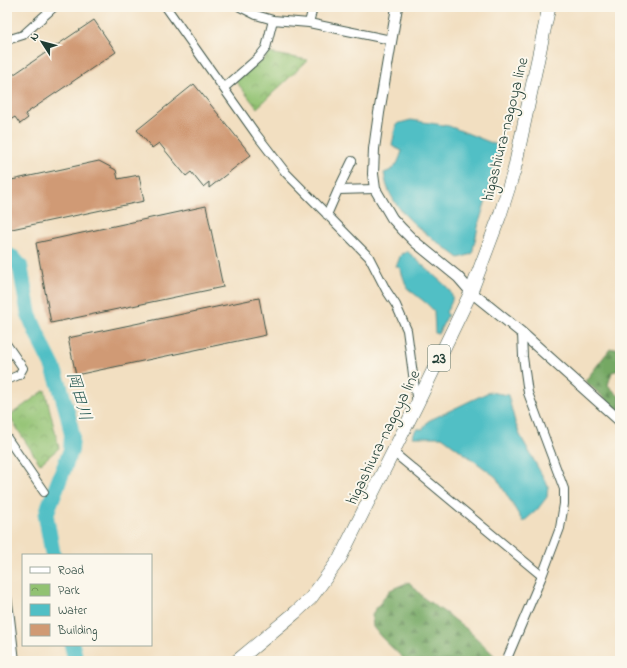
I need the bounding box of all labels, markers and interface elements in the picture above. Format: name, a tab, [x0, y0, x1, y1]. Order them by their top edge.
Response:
north arrow	[22, 22, 62, 62]
text: N	[26, 29, 43, 44]
street label: higashiura-nagoya line	[476, 54, 536, 204]
road number: 23	[428, 345, 450, 371]
street label: higashiura-nagoya line	[341, 365, 427, 510]
water label: 岡田川	[60, 368, 98, 424]
legend	[22, 554, 152, 646]
text: Road	[58, 562, 84, 580]
text: Park	[58, 582, 80, 600]
text: Water	[58, 602, 87, 620]
text: Building	[57, 622, 97, 641]

